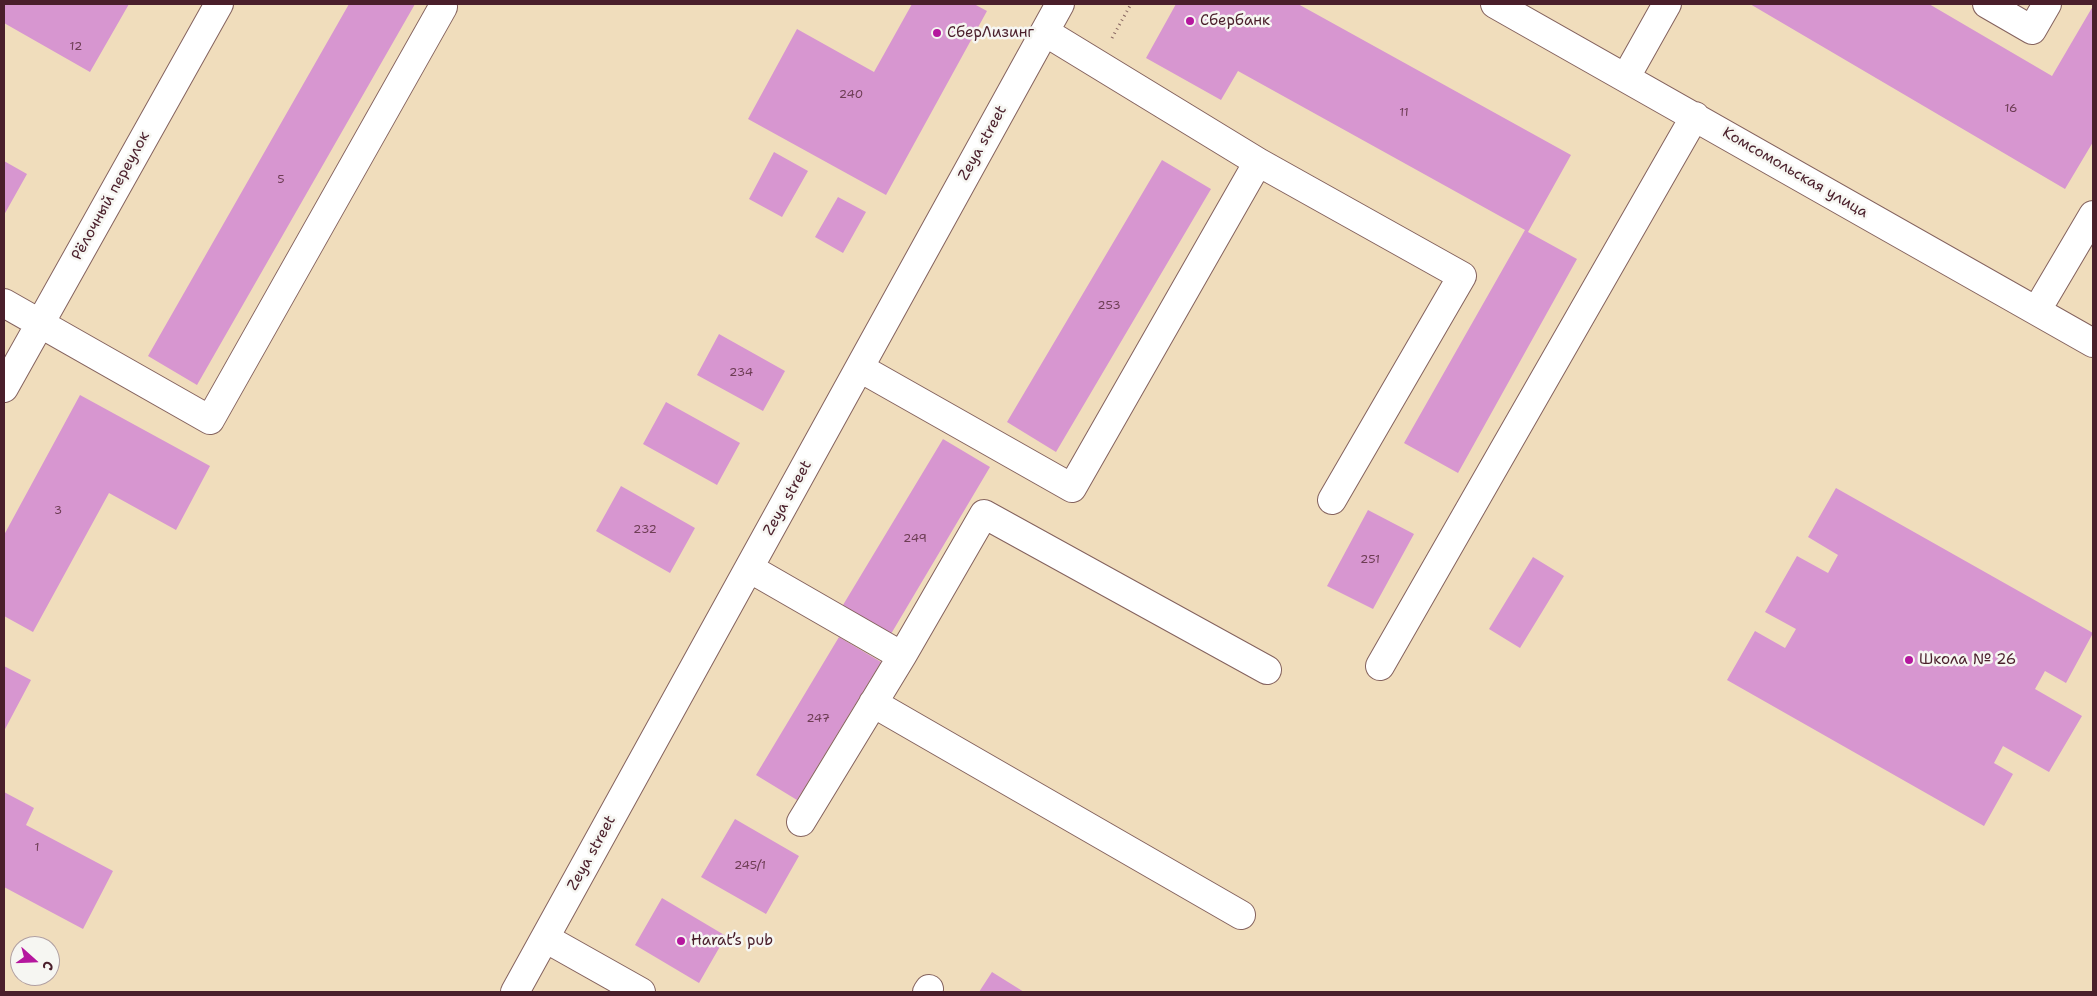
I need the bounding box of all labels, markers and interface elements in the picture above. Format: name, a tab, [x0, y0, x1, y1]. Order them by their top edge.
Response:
place label: Сбербанк	[1200, 12, 1270, 30]
marker: Сбербанк	[1184, 15, 1196, 27]
place label: СберЛизинг	[947, 24, 1034, 42]
marker: СберЛизинг	[931, 27, 943, 39]
house number: 12	[70, 40, 82, 54]
house number: 240	[839, 88, 863, 102]
street label: Zeya street	[955, 102, 1011, 184]
house number: 16	[2004, 102, 2018, 116]
house number: 11	[1399, 106, 1409, 120]
street label: Комсомольская улица	[1719, 124, 1871, 222]
street label: Рёлочный переулок	[68, 129, 154, 263]
house number: 5	[277, 173, 285, 187]
house number: 253	[1097, 299, 1121, 313]
house number: 234	[729, 366, 753, 380]
street label: Zeya street	[760, 457, 816, 539]
house number: 3	[54, 504, 62, 518]
house number: 232	[633, 523, 657, 537]
house number: 249	[903, 532, 927, 546]
house number: 251	[1360, 553, 1380, 567]
place label: Школа № 26	[1919, 651, 2016, 669]
marker: Школа № 26	[1903, 654, 1915, 666]
house number: 247	[806, 712, 830, 726]
street label: Zeya street	[564, 812, 620, 894]
house number: 1	[34, 841, 40, 855]
house number: 245/1	[734, 859, 766, 873]
place label: Harat’s pub	[691, 932, 773, 950]
marker: Harat’s pub	[675, 935, 687, 947]
north arrow	[10, 936, 60, 986]
text: С	[38, 959, 58, 973]

